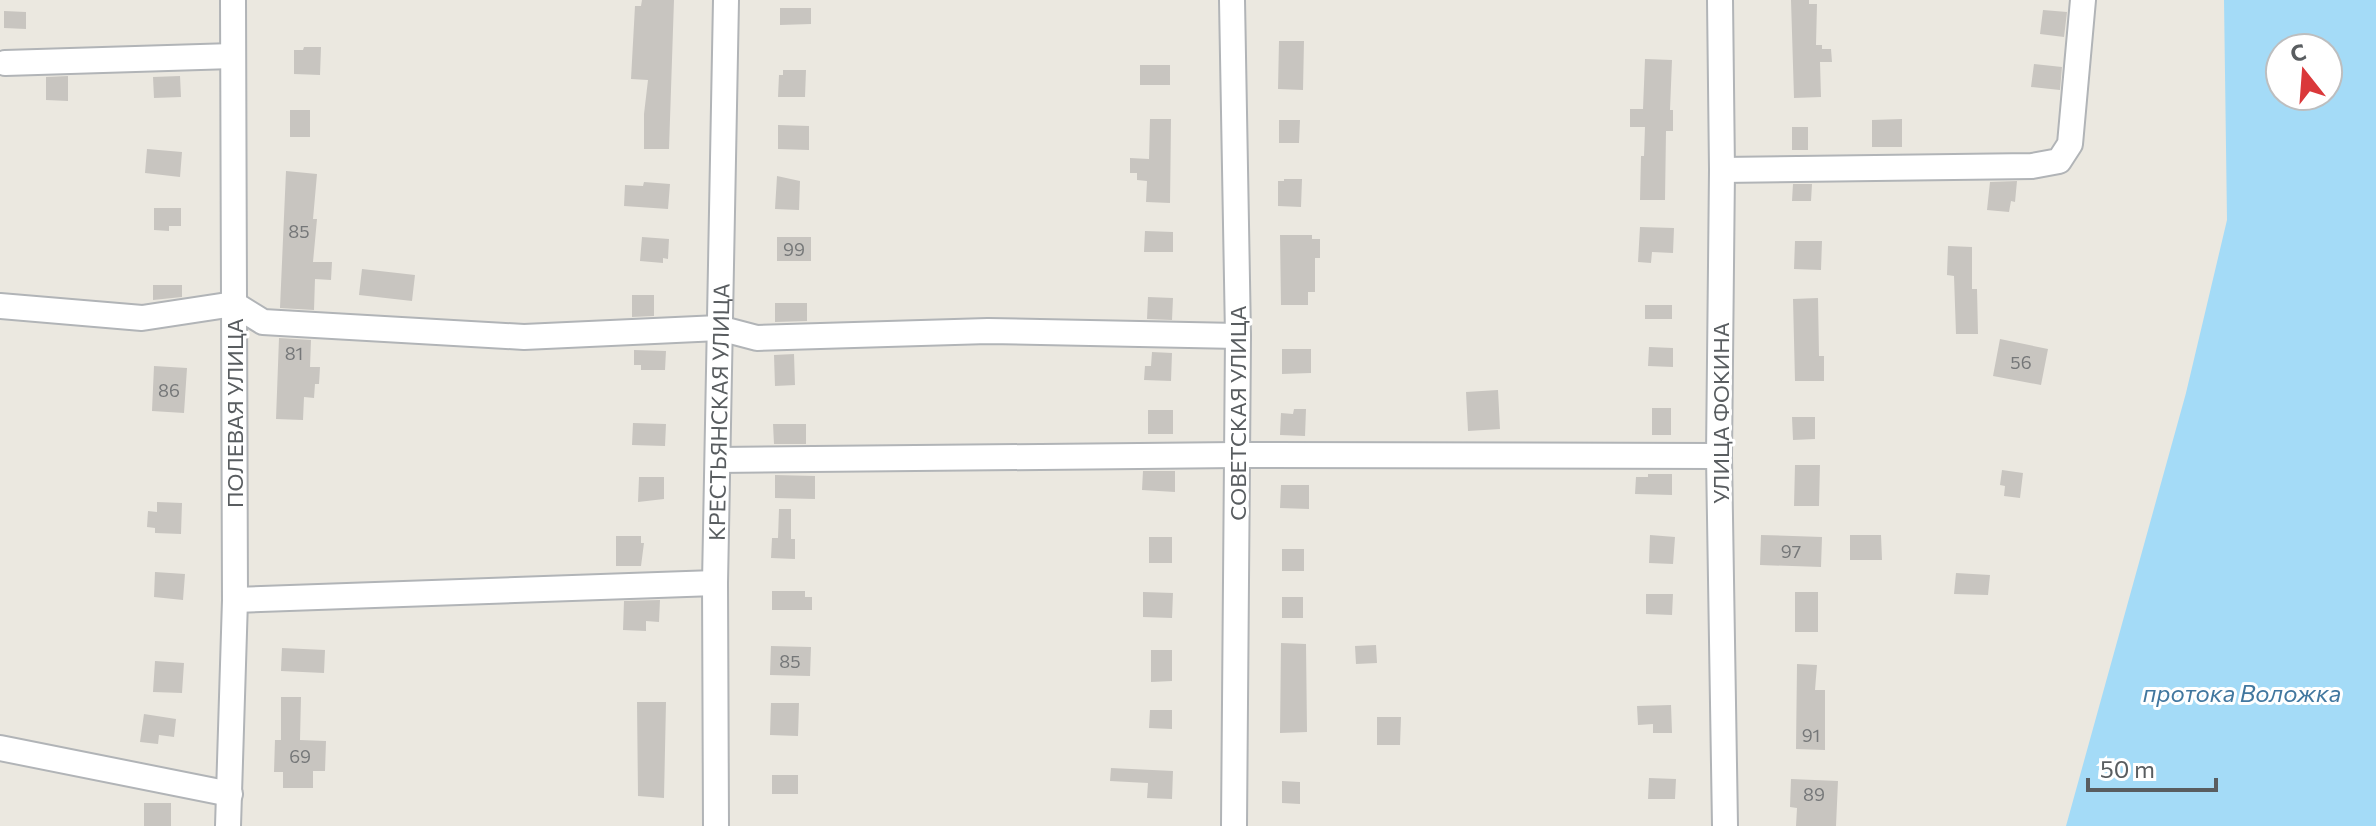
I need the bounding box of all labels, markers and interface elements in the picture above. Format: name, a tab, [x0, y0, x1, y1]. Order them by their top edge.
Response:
north arrow	[2264, 32, 2344, 112]
text: С	[2287, 37, 2309, 68]
house number: 85	[288, 220, 310, 242]
house number: 99	[783, 238, 805, 260]
street label: КРЕСТЬЯНСКАЯ УЛИЦА	[702, 283, 734, 541]
street label: СОВЕТСКАЯ УЛИЦА	[1224, 305, 1251, 521]
street label: ПОЛЕВАЯ УЛИЦА	[221, 318, 248, 508]
street label: УЛИЦА ФОКИНА	[1707, 322, 1734, 504]
house number: 81	[285, 342, 303, 364]
house number: 56	[2010, 351, 2032, 373]
house number: 86	[158, 379, 180, 401]
house number: 97	[1781, 540, 1801, 562]
house number: 85	[779, 650, 801, 672]
water label: протока Воложка	[2143, 678, 2341, 707]
house number: 91	[1802, 724, 1820, 746]
scale bar	[2088, 742, 2216, 792]
house number: 69	[289, 745, 311, 767]
text: 50 m	[2100, 754, 2155, 783]
house number: 89	[1803, 783, 1825, 805]

